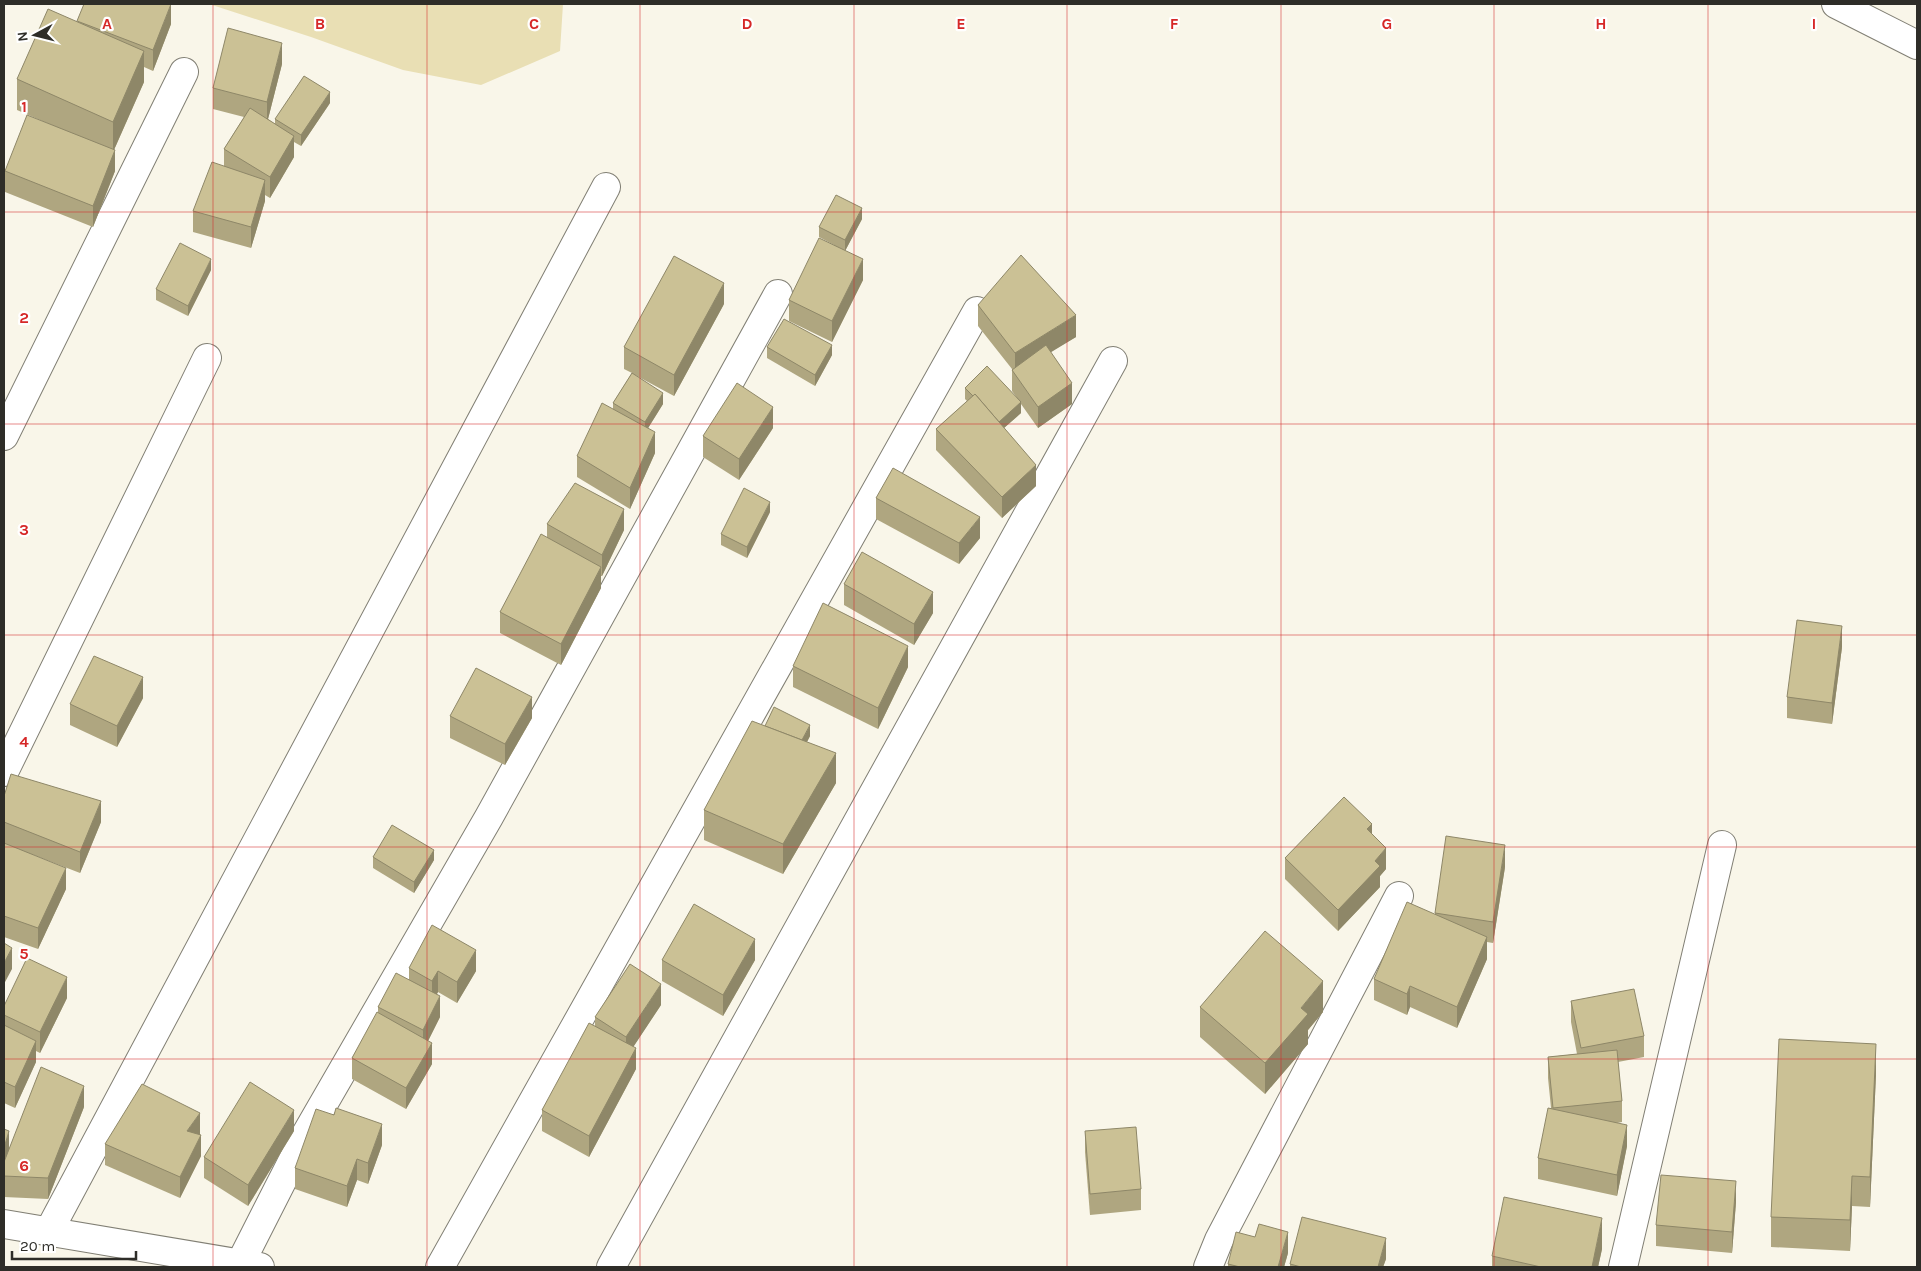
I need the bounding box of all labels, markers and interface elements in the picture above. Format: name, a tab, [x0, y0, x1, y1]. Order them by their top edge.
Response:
north arrow	[10, 10, 60, 60]
text: A	[102, 14, 112, 33]
text: B	[315, 14, 325, 33]
text: C	[529, 14, 539, 33]
text: D	[742, 14, 753, 33]
text: E	[956, 14, 966, 33]
text: F	[1170, 14, 1179, 33]
text: G	[1382, 14, 1392, 33]
text: H	[1595, 14, 1607, 33]
text: I	[1812, 14, 1816, 33]
text: N	[14, 31, 32, 43]
text: 1	[21, 97, 27, 116]
text: 2	[19, 308, 29, 327]
text: 3	[19, 520, 29, 539]
text: 4	[19, 732, 29, 751]
text: 5	[19, 944, 29, 963]
text: 6	[19, 1156, 29, 1175]
scale bar	[12, 1228, 136, 1260]
text: 20 m	[20, 1237, 55, 1255]

